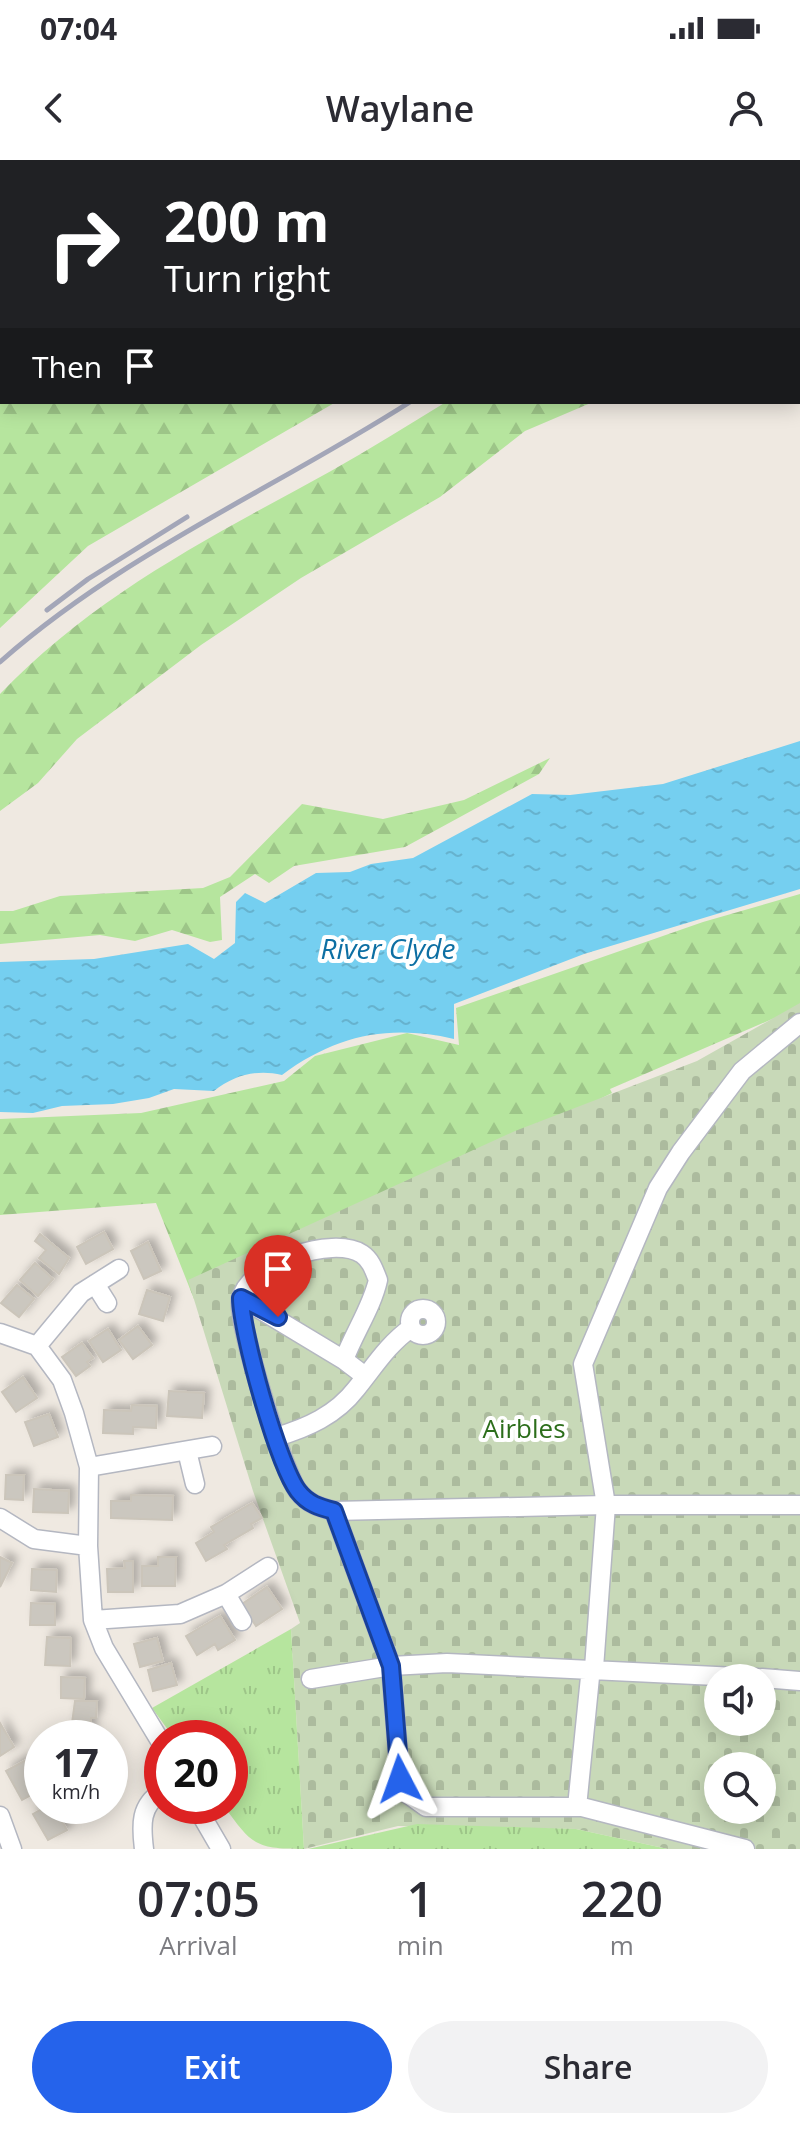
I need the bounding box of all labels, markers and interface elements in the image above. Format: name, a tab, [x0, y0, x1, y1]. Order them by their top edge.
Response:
text: 07:04	[40, 8, 117, 49]
text: Waylane	[326, 84, 474, 133]
icon: back	[32, 86, 76, 130]
icon: person	[724, 86, 768, 130]
text: 200 m	[164, 182, 330, 258]
icon: right	[32, 192, 136, 296]
text: Turn right	[164, 254, 330, 303]
icon: arrive	[118, 344, 162, 388]
text: Then	[32, 346, 102, 387]
water label: River Clyde	[321, 929, 455, 967]
pin	[244, 1235, 312, 1317]
icon: arrive	[256, 1247, 300, 1291]
park label: Airbles	[482, 1410, 566, 1446]
map controls	[704, 1664, 776, 1824]
button: sound	[704, 1664, 776, 1736]
speed limit sign: 20	[144, 1720, 248, 1824]
text: 17	[53, 1734, 99, 1789]
position arrow	[358, 1737, 442, 1821]
button: search	[704, 1752, 776, 1824]
text: km/h	[52, 1778, 100, 1805]
text: 07:05	[137, 1866, 260, 1931]
text: 1	[407, 1866, 434, 1931]
text: 220	[581, 1866, 663, 1931]
text: Arrival	[159, 1927, 238, 1963]
text: min	[397, 1927, 444, 1963]
text: m	[610, 1927, 634, 1963]
button: Exit	[32, 2021, 392, 2113]
button: Share	[408, 2021, 768, 2113]

